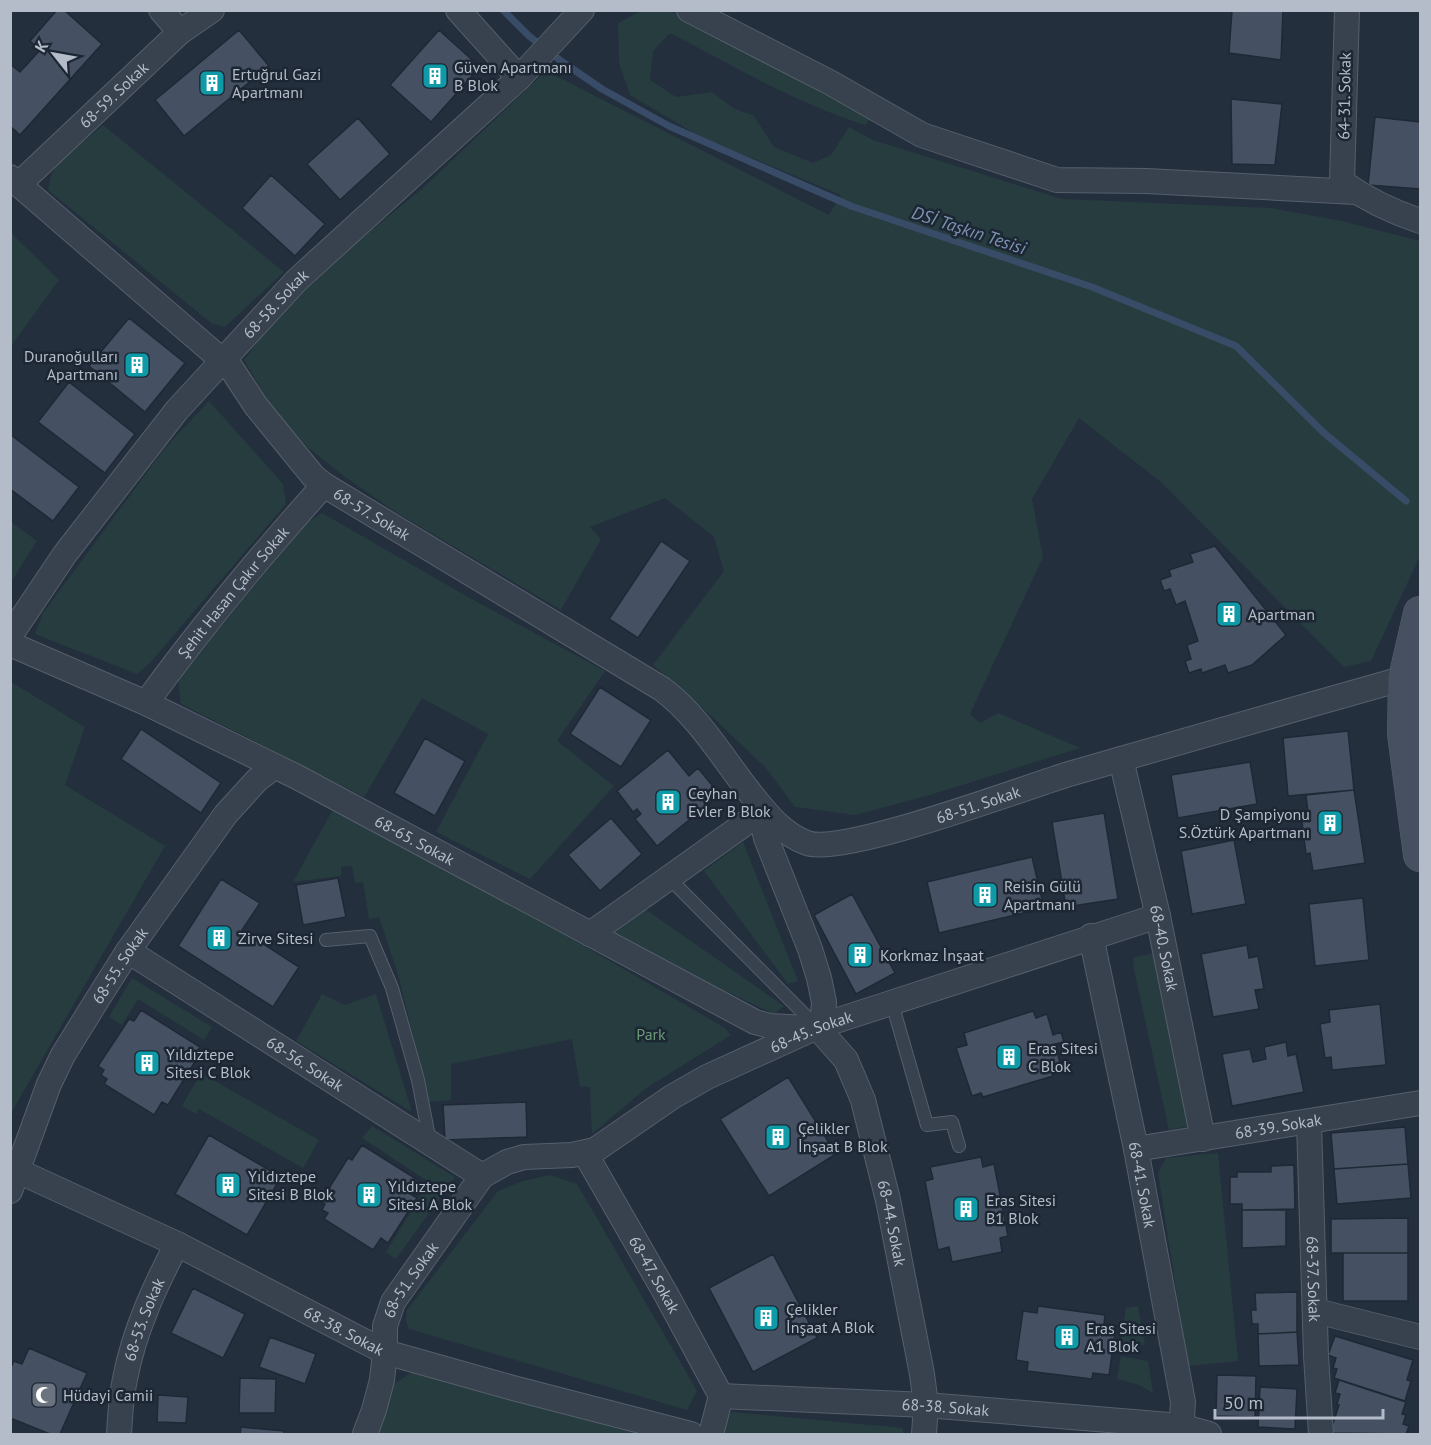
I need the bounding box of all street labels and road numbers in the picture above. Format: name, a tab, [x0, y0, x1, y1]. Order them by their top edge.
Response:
street label: 64-31. Sokak	[1333, 52, 1355, 140]
street label: 68-59. Sokak	[75, 57, 152, 132]
street label: 68-58. Sokak	[238, 265, 313, 343]
street label: 68-57. Sokak	[330, 483, 414, 545]
street label: Şehit Hasan Çakır Sokak	[173, 522, 293, 662]
street label: 68-51. Sokak	[933, 781, 1023, 828]
street label: 68-65. Sokak	[371, 811, 458, 870]
street label: 68-40. Sokak	[1146, 903, 1183, 993]
street label: 68-55. Sokak	[87, 923, 152, 1007]
street label: 68-45. Sokak	[767, 1006, 855, 1057]
street label: 68-56. Sokak	[263, 1032, 348, 1096]
street label: 68-39. Sokak	[1233, 1109, 1323, 1143]
street label: 68-41. Sokak	[1125, 1140, 1161, 1230]
street label: 68-44. Sokak	[873, 1178, 911, 1268]
street label: 68-47. Sokak	[625, 1232, 685, 1317]
street label: 68-37. Sokak	[1302, 1236, 1325, 1322]
street label: 68-51. Sokak	[378, 1237, 443, 1320]
street label: 68-53. Sokak	[119, 1274, 169, 1363]
street label: 68-38. Sokak	[300, 1302, 388, 1360]
street label: 68-38. Sokak	[901, 1394, 990, 1420]

